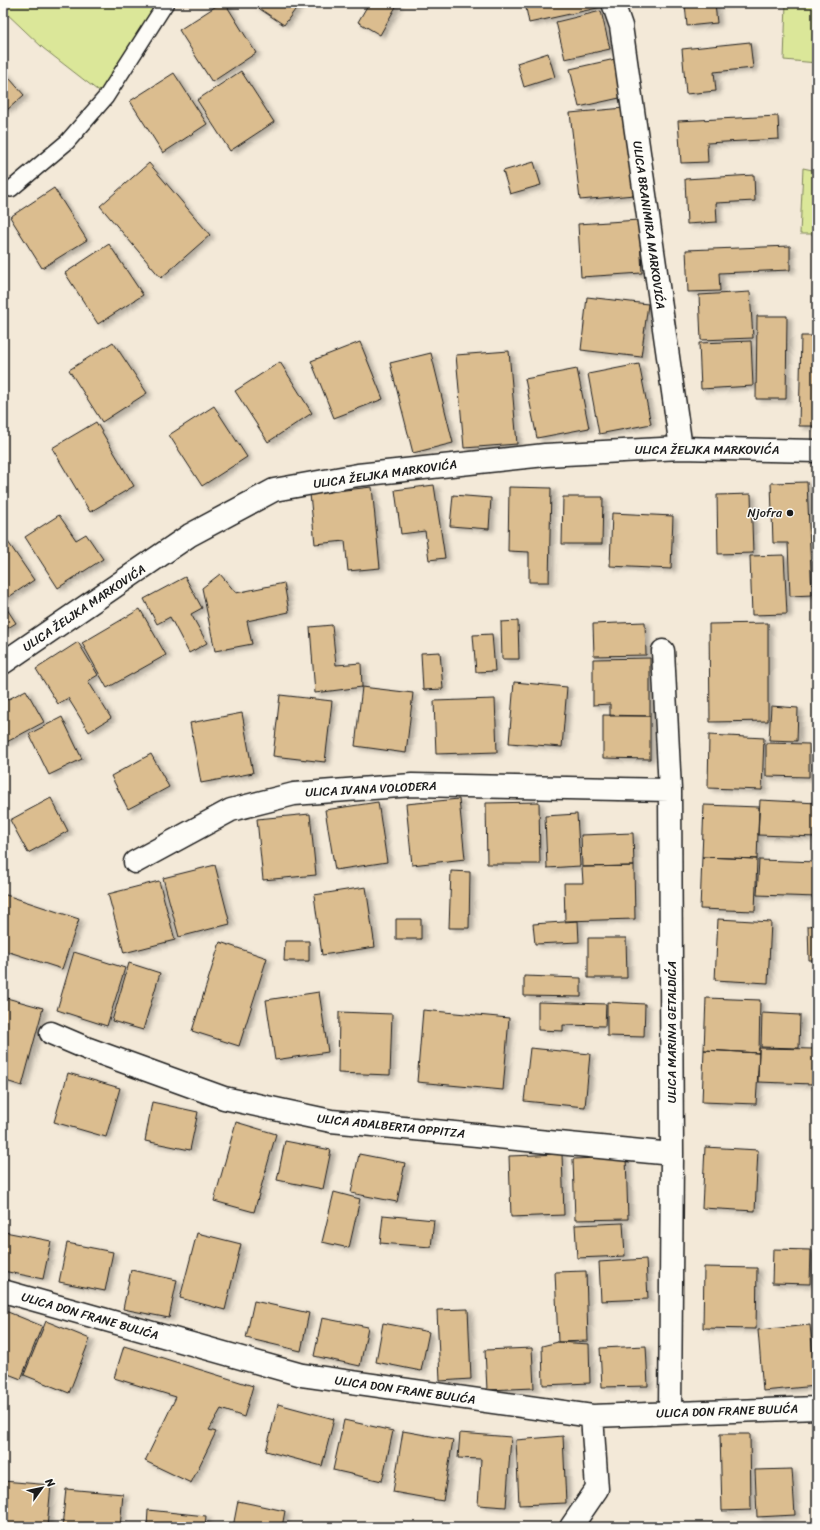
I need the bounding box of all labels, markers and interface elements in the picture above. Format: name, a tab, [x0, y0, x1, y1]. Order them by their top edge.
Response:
street label: ULICA BRANIMIRA MARKOVIĆA	[626, 139, 672, 311]
street label: ULICA ŽELJKA MARKOVIĆA	[635, 439, 780, 461]
street label: ULICA ŽELJKA MARKOVIĆA	[312, 453, 458, 495]
place label: Njofra	[748, 502, 783, 524]
marker: Njofra	[785, 508, 795, 518]
street label: ULICA ŽELJKA MARKOVIĆA	[18, 558, 150, 658]
street label: ULICA IVANA VOLODERA	[305, 775, 437, 803]
street label: ULICA MARINA GETALDIĆA	[661, 961, 683, 1103]
street label: ULICA ADALBERTA OPPITZA	[316, 1107, 466, 1145]
street label: ULICA DON FRANE BULIĆA	[19, 1286, 161, 1346]
street label: ULICA DON FRANE BULIĆA	[333, 1369, 477, 1411]
street label: ULICA DON FRANE BULIĆA	[656, 1398, 798, 1424]
north arrow	[22, 1468, 62, 1508]
text: N	[39, 1474, 60, 1492]

